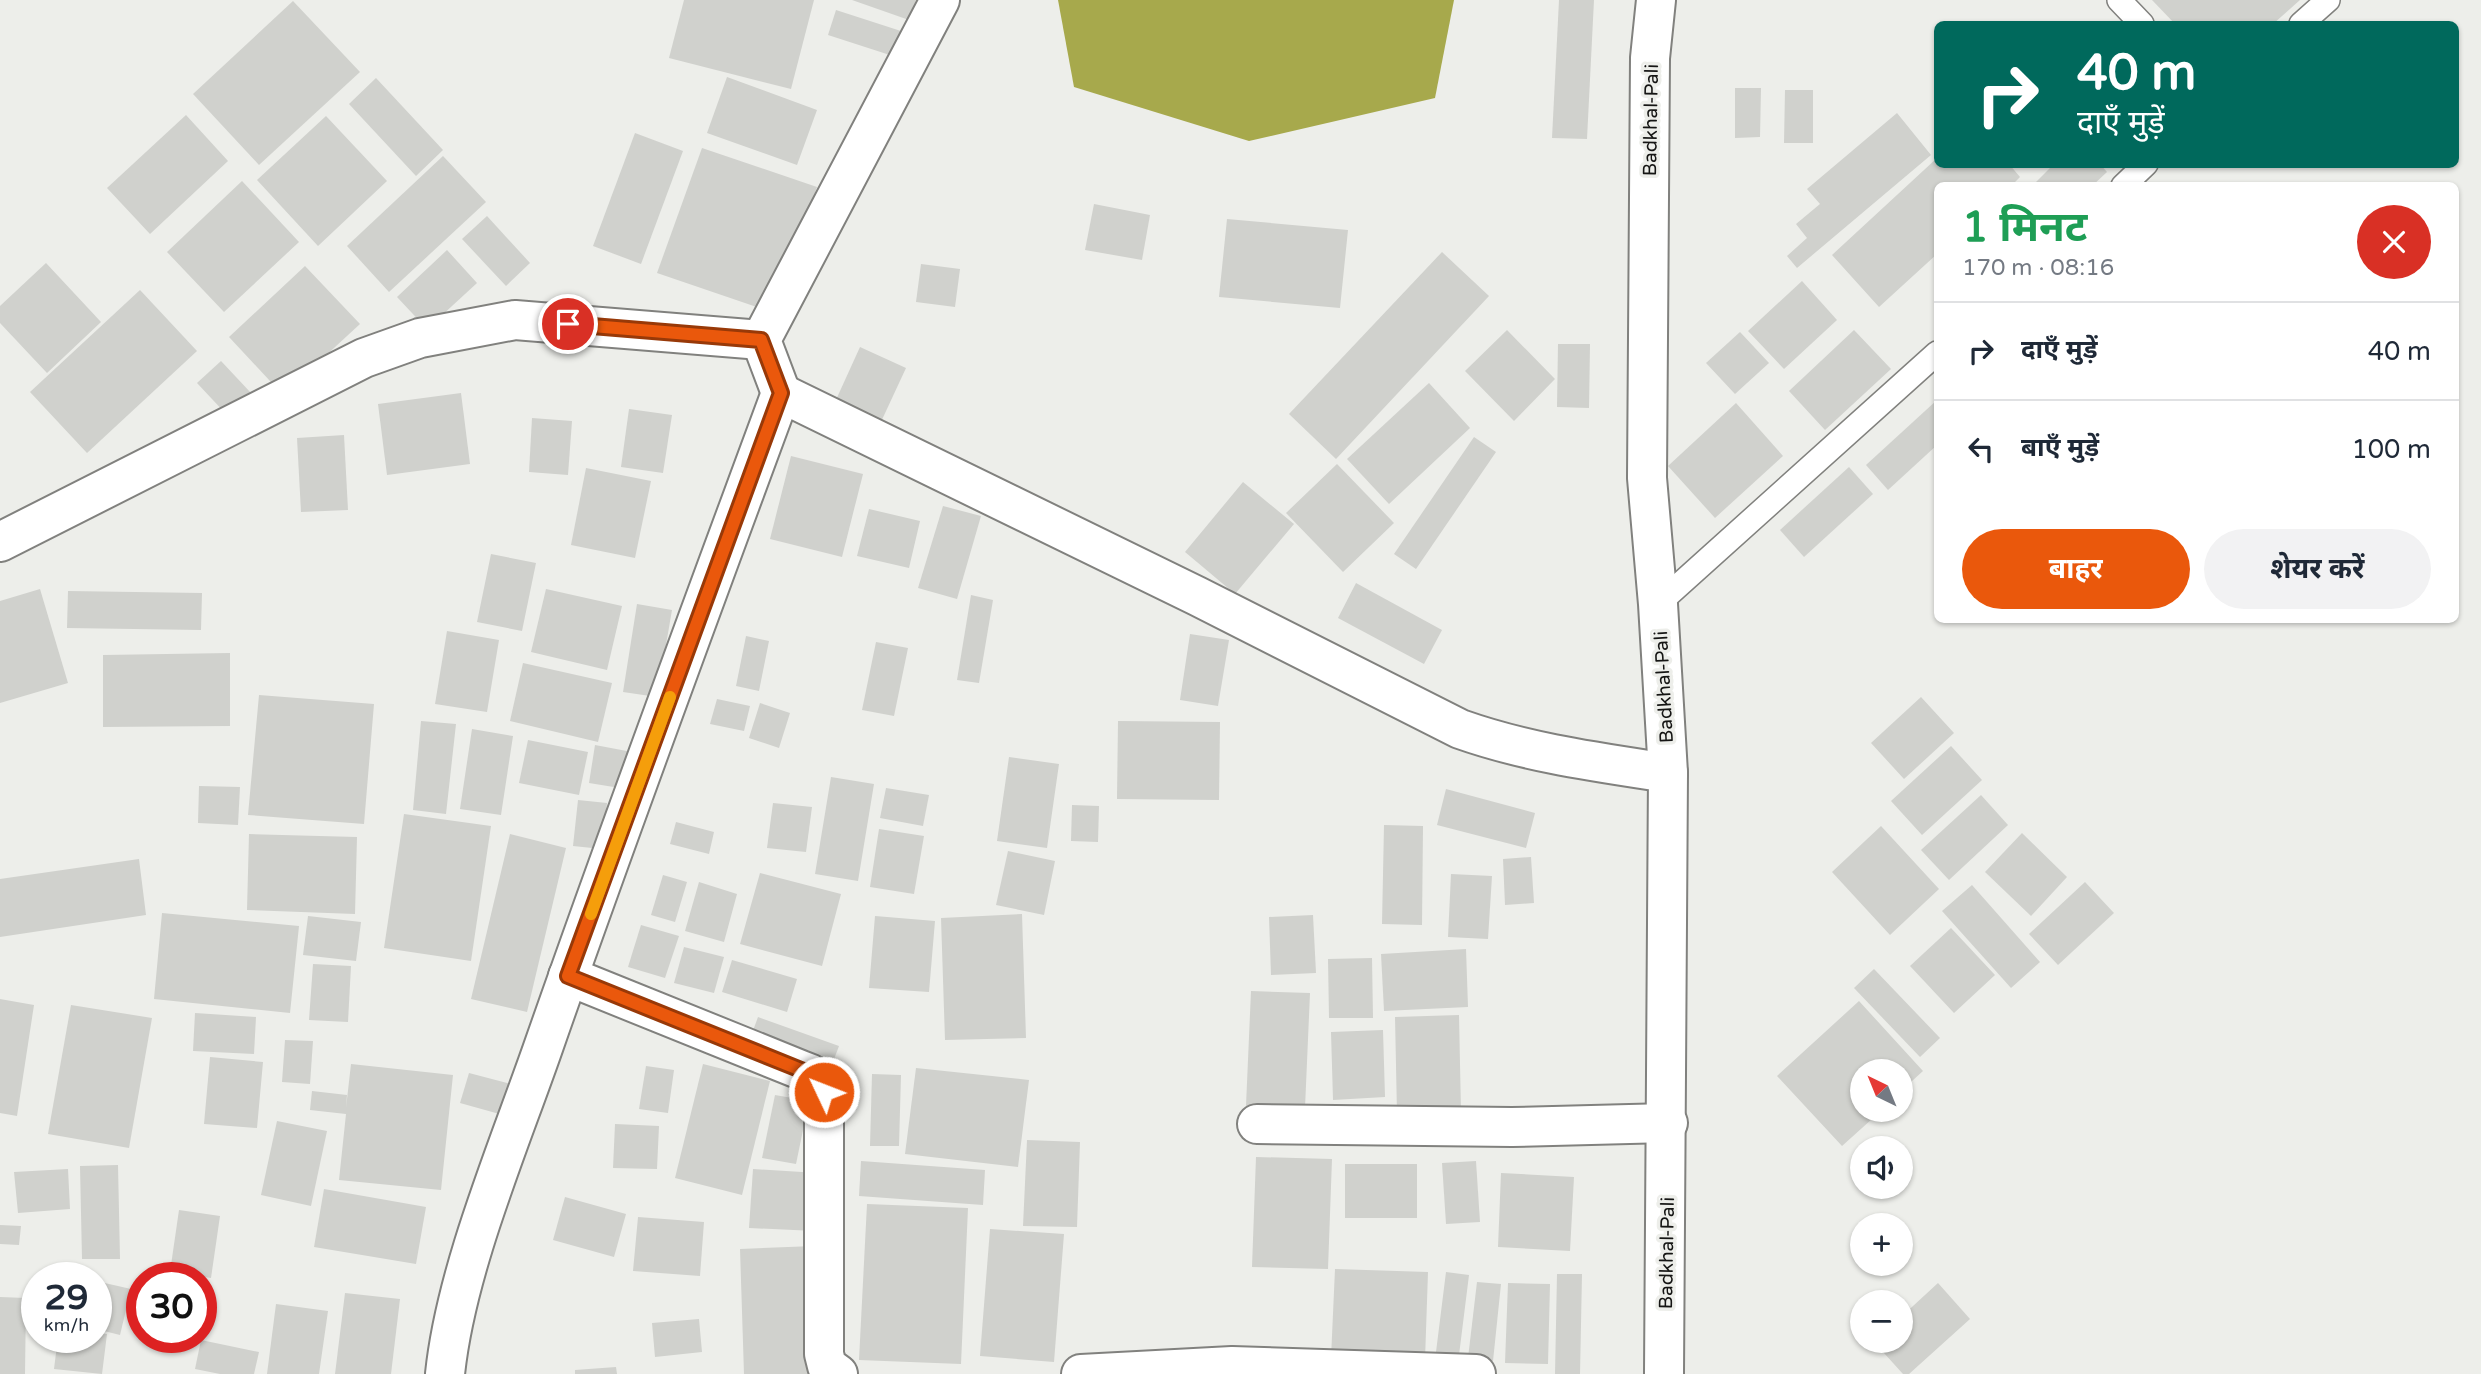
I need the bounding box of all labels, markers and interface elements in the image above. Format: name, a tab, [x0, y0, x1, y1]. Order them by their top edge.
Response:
text: 40 m	[2077, 44, 2196, 103]
icon: right	[1962, 49, 2053, 140]
street label: Badkhal-Pali	[1639, 64, 1663, 176]
text: दाएँ मुड़ें	[2077, 104, 2165, 142]
text: 1 मिनट	[1962, 202, 2087, 253]
button: close	[2357, 205, 2431, 279]
text: 170 m · 08:16	[1962, 254, 2114, 282]
pin	[538, 294, 598, 354]
icon: arrive	[549, 305, 587, 343]
icon: right	[1962, 332, 2000, 370]
text: दाएँ मुड़ें	[2021, 334, 2098, 365]
text: 40 m	[2368, 336, 2431, 367]
icon: left	[1962, 430, 2000, 468]
text: बाएँ मुड़ें	[2021, 432, 2099, 463]
text: 100 m	[2351, 434, 2431, 465]
button: बाहर	[1962, 529, 2190, 609]
button: शेयर करें	[2204, 529, 2431, 609]
street label: Badkhal-Pali	[1650, 630, 1678, 744]
position arrow	[787, 1055, 861, 1129]
north arrow	[1850, 1059, 1913, 1122]
map controls	[1850, 1059, 1913, 1353]
button: sound	[1850, 1136, 1913, 1199]
street label: Badkhal-Pali	[1655, 1197, 1679, 1309]
button: +	[1850, 1213, 1913, 1276]
speed limit sign: 30	[126, 1262, 217, 1353]
text: 29	[45, 1277, 88, 1319]
button: −	[1850, 1290, 1913, 1353]
text: km/h	[44, 1314, 89, 1336]

